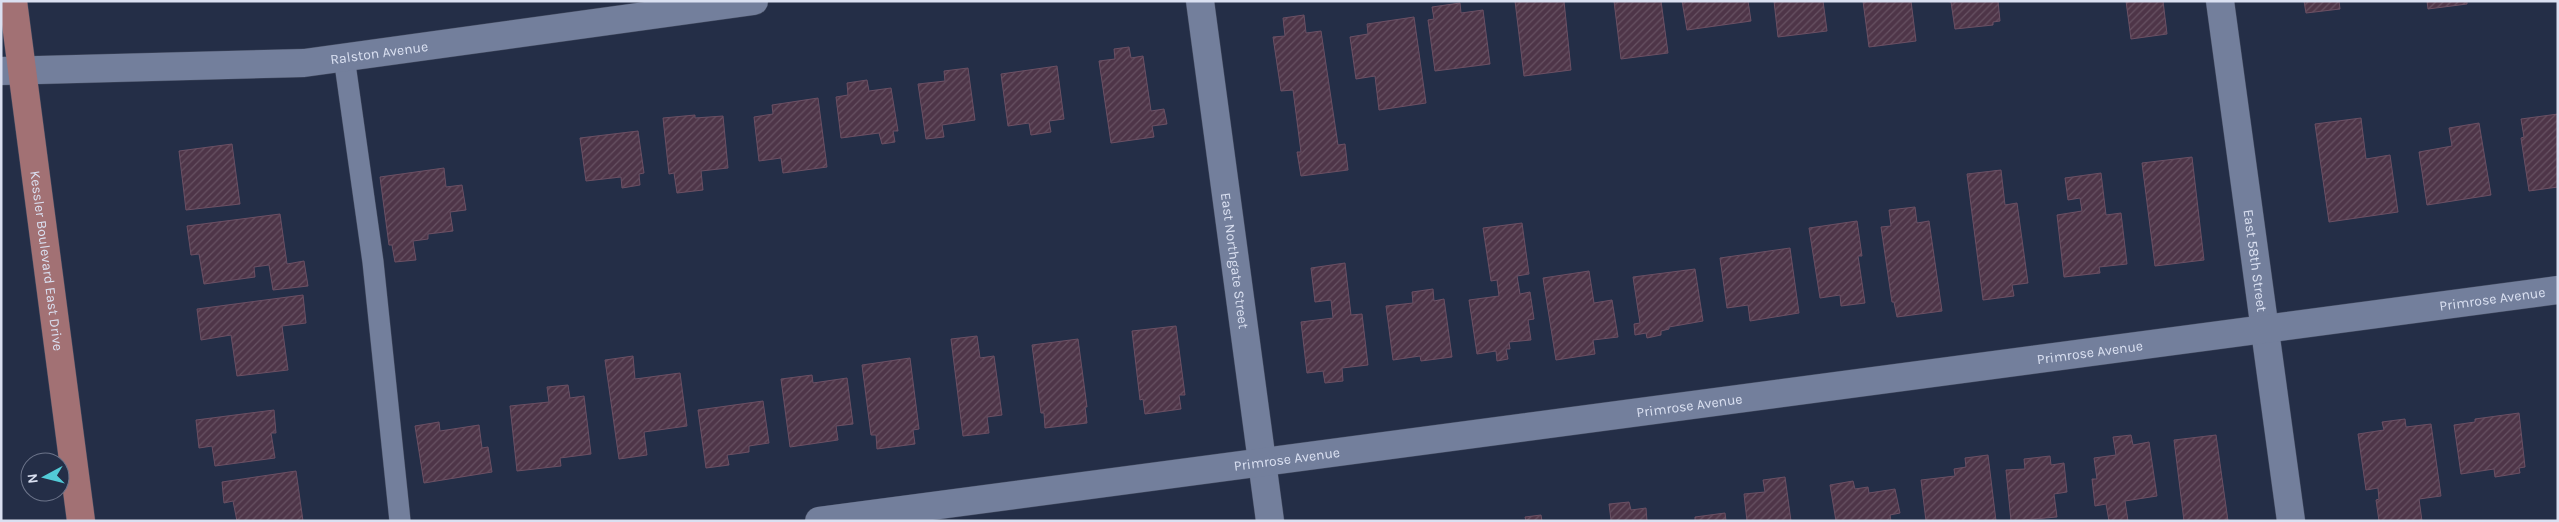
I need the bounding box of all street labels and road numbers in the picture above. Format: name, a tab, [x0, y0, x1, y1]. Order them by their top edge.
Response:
street label: Ralston Avenue	[329, 38, 429, 68]
street label: Kessler Boulevard East Drive	[26, 170, 67, 352]
street label: East Northgate Street	[1217, 191, 1252, 330]
street label: East 58th Street	[2240, 208, 2270, 313]
street label: Primrose Avenue	[2438, 284, 2546, 315]
street label: Primrose Avenue	[2036, 337, 2144, 368]
street label: Primrose Avenue	[1635, 390, 1744, 421]
street label: Primrose Avenue	[1233, 444, 1341, 475]

